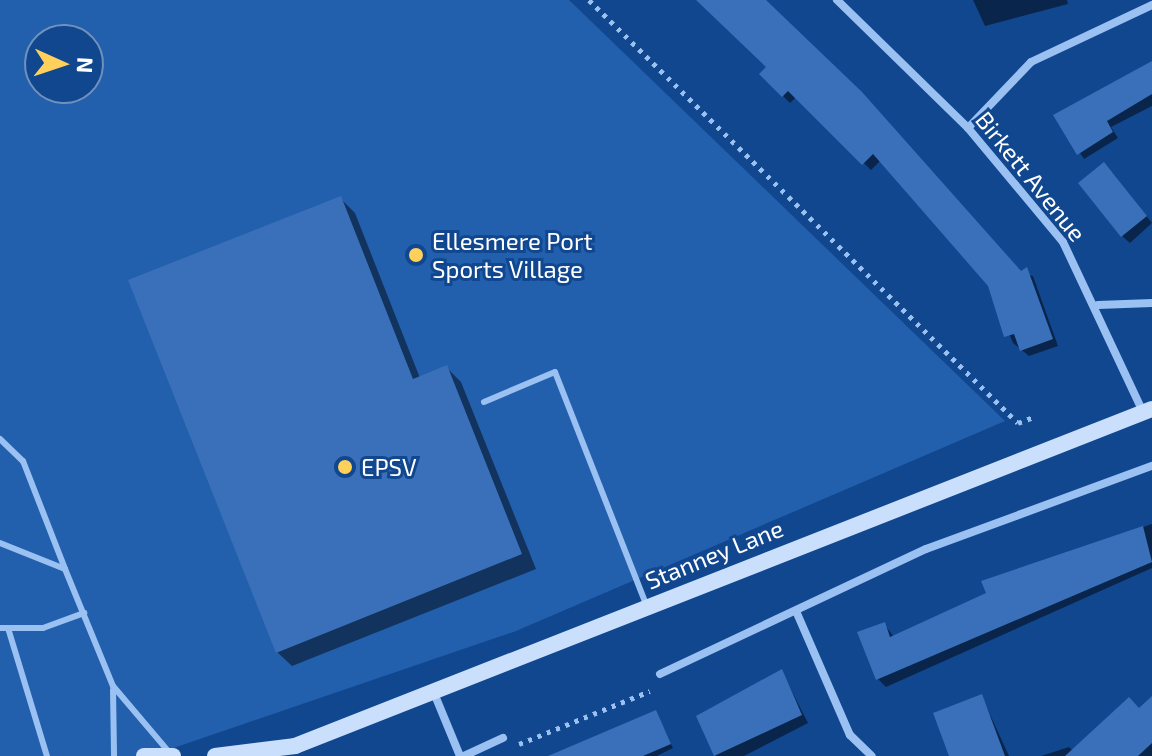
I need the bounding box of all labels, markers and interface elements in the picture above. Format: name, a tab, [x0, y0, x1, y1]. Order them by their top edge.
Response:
north arrow	[24, 24, 104, 104]
text: N	[73, 57, 99, 74]
street label: Birkett Avenue	[970, 105, 1092, 247]
place label: Ellesmere Port Sports Village	[432, 227, 593, 283]
marker: Ellesmere Port Sports Village	[407, 246, 425, 264]
place label: EPSV	[361, 453, 417, 481]
marker: EPSV	[336, 458, 354, 476]
street label: Stanney Lane	[641, 513, 787, 595]

